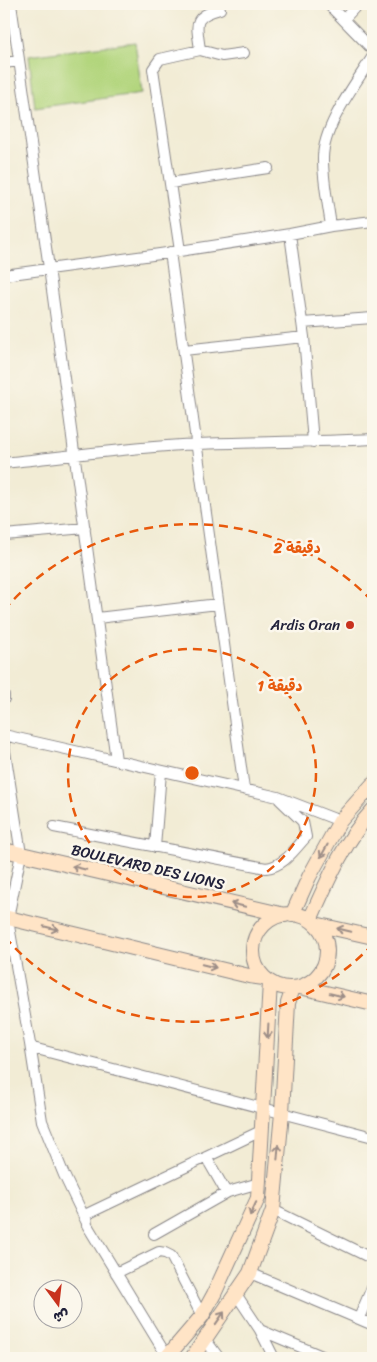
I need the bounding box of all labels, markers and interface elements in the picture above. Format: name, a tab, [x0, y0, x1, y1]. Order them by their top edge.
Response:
text: 2 دقيقة	[272, 535, 321, 561]
place label: Ardis Oran	[269, 612, 340, 638]
marker: Ardis Oran	[344, 619, 356, 631]
text: 1 دقيقة	[258, 673, 303, 699]
centre of rings	[183, 764, 201, 782]
street label: BOULEVARD DES LIONS	[69, 837, 228, 897]
one-way arrow	[319, 843, 329, 858]
one-way arrow	[72, 863, 88, 872]
one-way arrow	[230, 900, 246, 909]
one-way arrow	[43, 924, 59, 933]
one-way arrow	[336, 925, 352, 935]
one-way arrow	[201, 962, 217, 971]
one-way arrow	[328, 991, 344, 1000]
one-way arrow	[263, 1022, 272, 1038]
one-way arrow	[273, 1144, 283, 1160]
one-way arrow	[248, 1201, 257, 1216]
north arrow	[32, 1280, 82, 1330]
text: ش	[51, 1302, 72, 1330]
one-way arrow	[214, 1311, 225, 1325]

